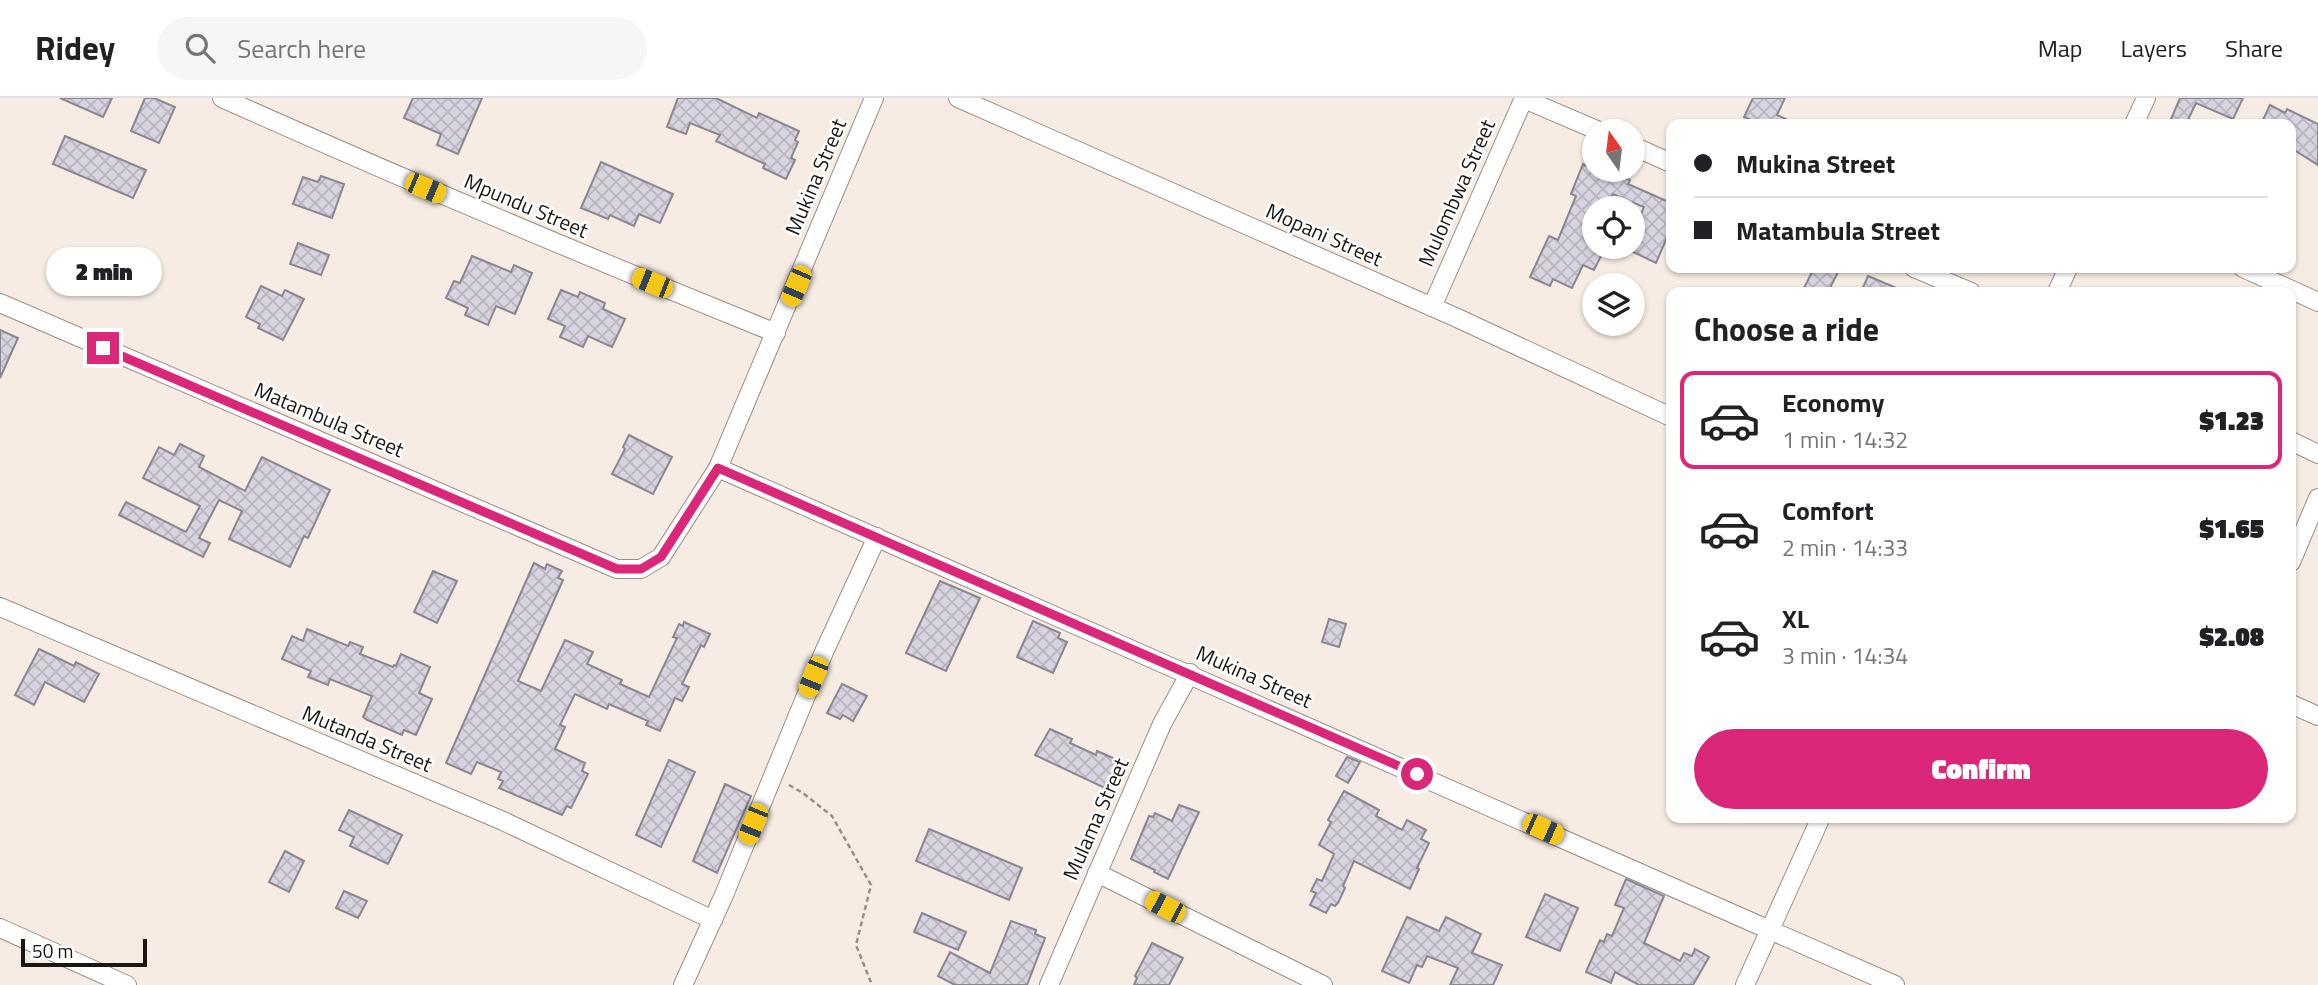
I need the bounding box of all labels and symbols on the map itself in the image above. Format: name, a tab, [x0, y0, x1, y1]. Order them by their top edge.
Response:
street label: Mukina Street	[776, 113, 854, 240]
street label: Mulombwa Street	[1409, 113, 1503, 271]
north arrow	[1582, 119, 1645, 182]
street label: Mpundu Street	[459, 165, 594, 246]
car	[402, 170, 449, 206]
street label: Mopani Street	[1261, 194, 1389, 274]
callout: 2 min	[45, 246, 161, 296]
car	[779, 263, 814, 309]
car	[629, 265, 676, 301]
route end	[87, 332, 119, 364]
street label: Matambula Street	[250, 373, 410, 465]
street label: Mukina Street	[1191, 636, 1318, 716]
car	[796, 654, 831, 700]
street label: Mutanda Street	[297, 696, 438, 780]
street label: Mulama Street	[1054, 752, 1137, 885]
route start	[1401, 758, 1433, 790]
car	[736, 801, 771, 847]
car	[1520, 811, 1567, 847]
car	[1142, 888, 1189, 926]
scale bar	[21, 936, 147, 968]

